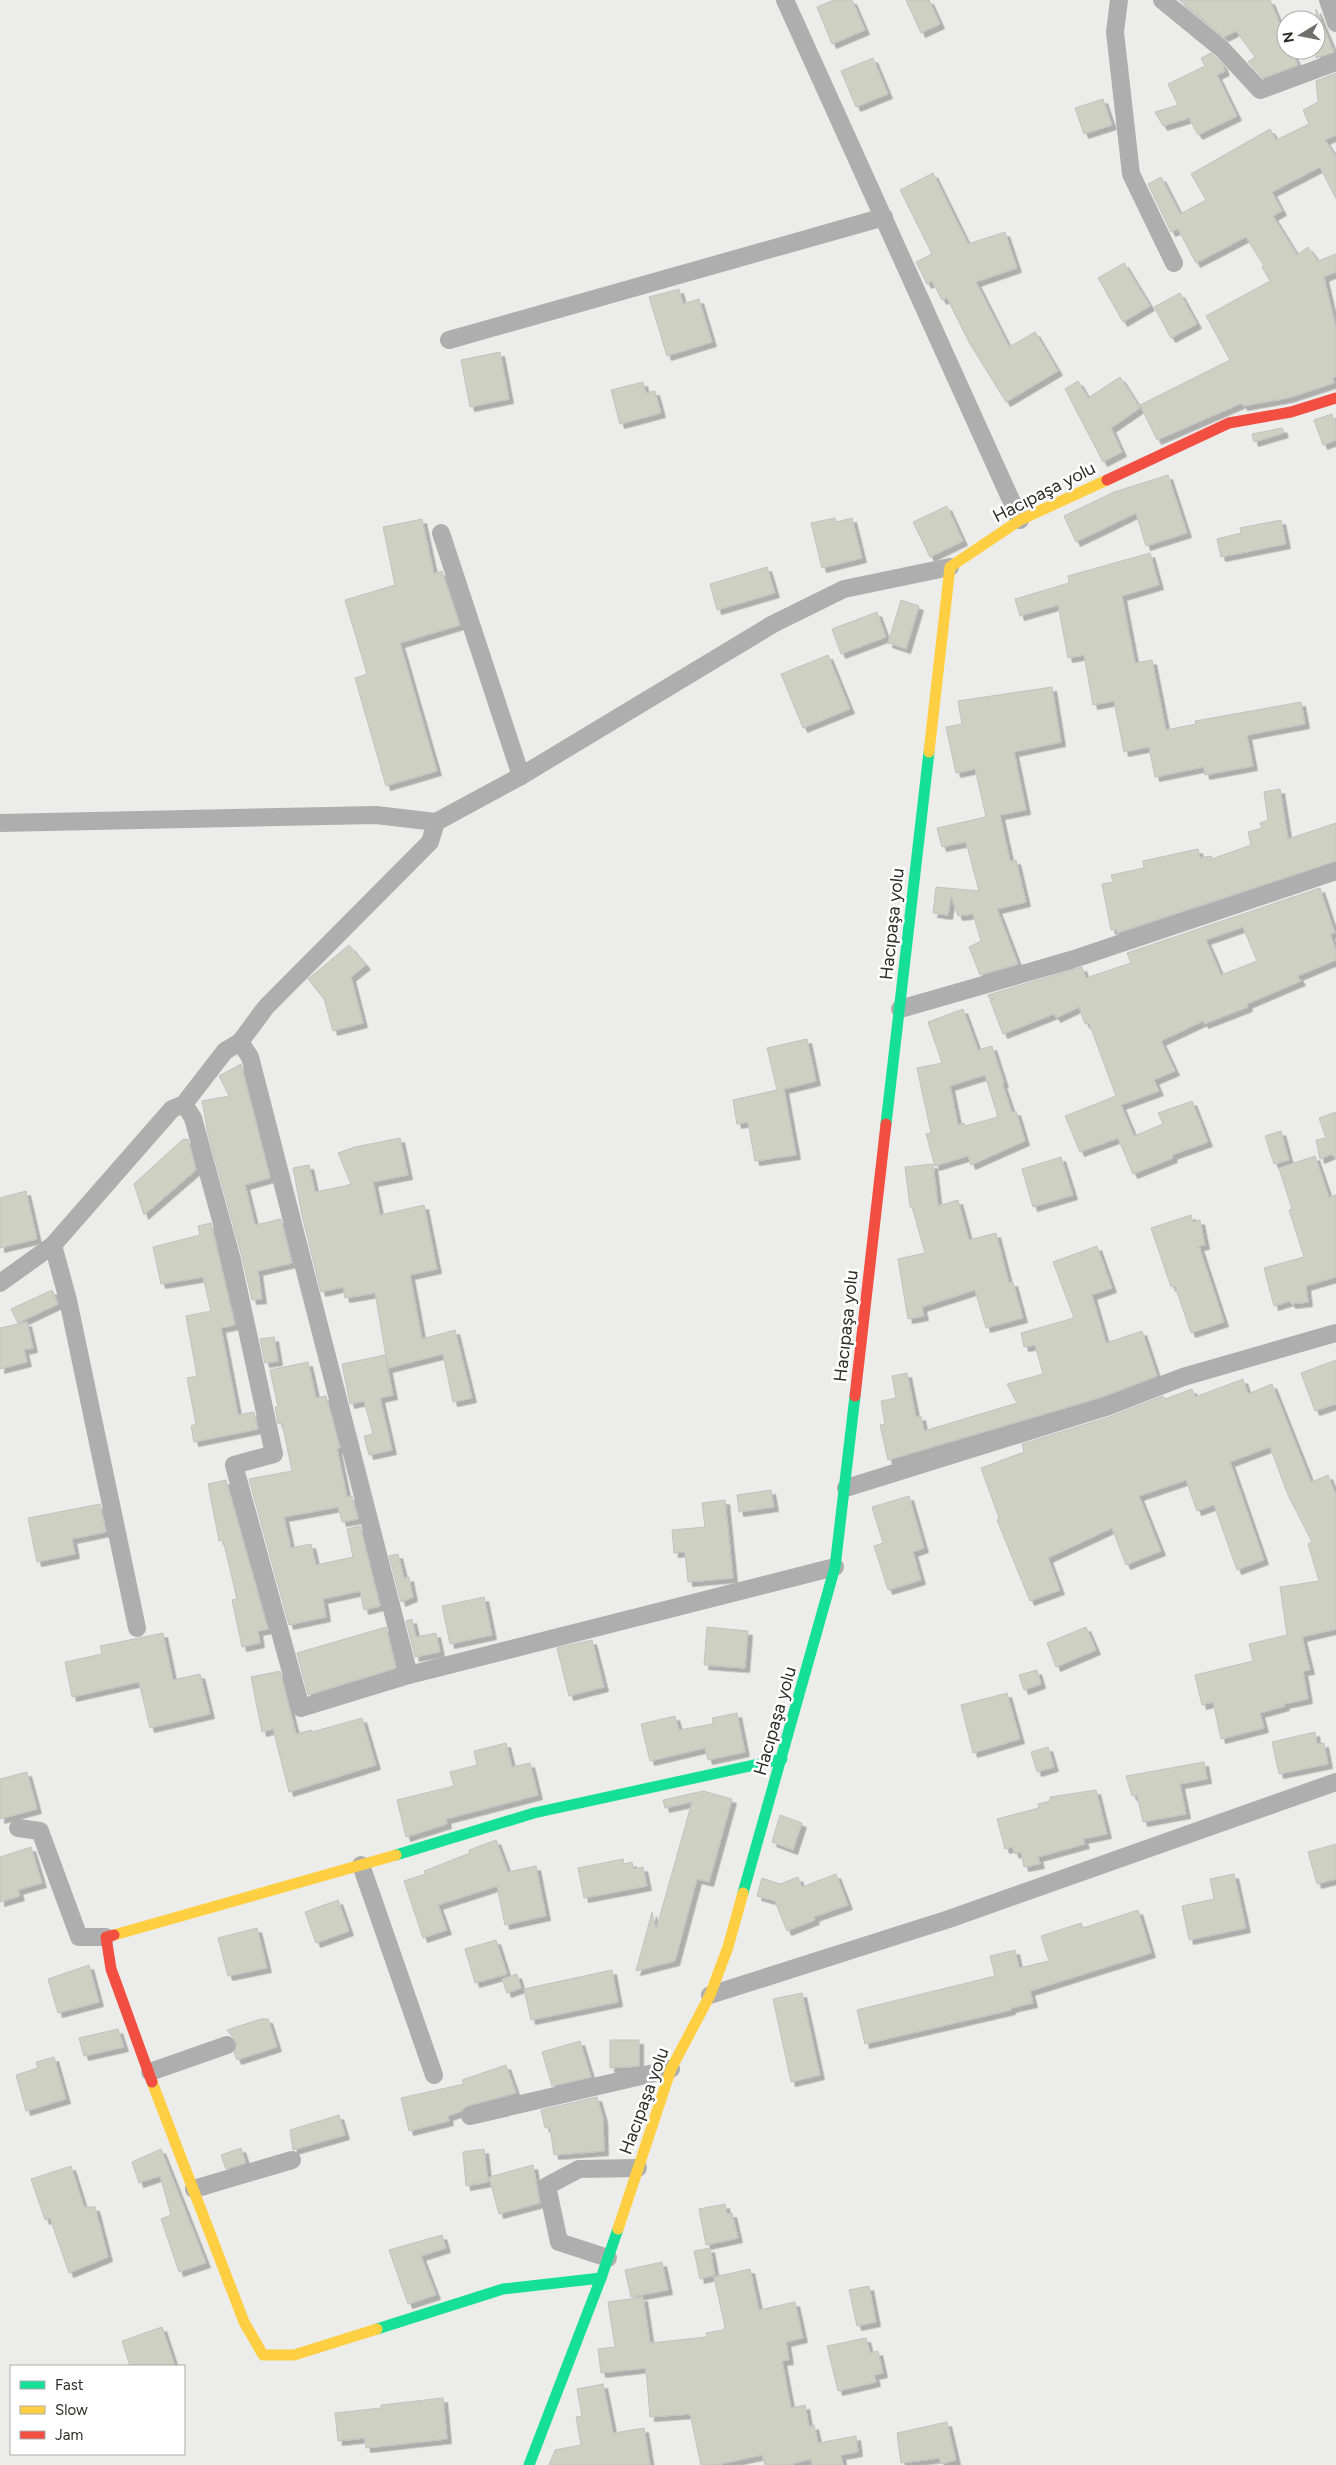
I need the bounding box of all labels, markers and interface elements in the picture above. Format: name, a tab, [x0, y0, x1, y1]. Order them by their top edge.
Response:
north arrow	[1276, 10, 1326, 60]
text: N	[1279, 30, 1298, 44]
street label: Hacıpaşa yolu	[989, 457, 1099, 527]
street label: Hacıpaşa yolu	[875, 867, 909, 981]
street label: Hacıpaşa yolu	[829, 1269, 863, 1383]
street label: Hacıpaşa yolu	[749, 1664, 801, 1778]
street label: Hacıpaşa yolu	[614, 2045, 674, 2157]
legend	[10, 2365, 185, 2455]
text: Fast	[55, 2376, 84, 2394]
text: Slow	[55, 2401, 88, 2419]
text: Jam	[55, 2426, 83, 2444]

